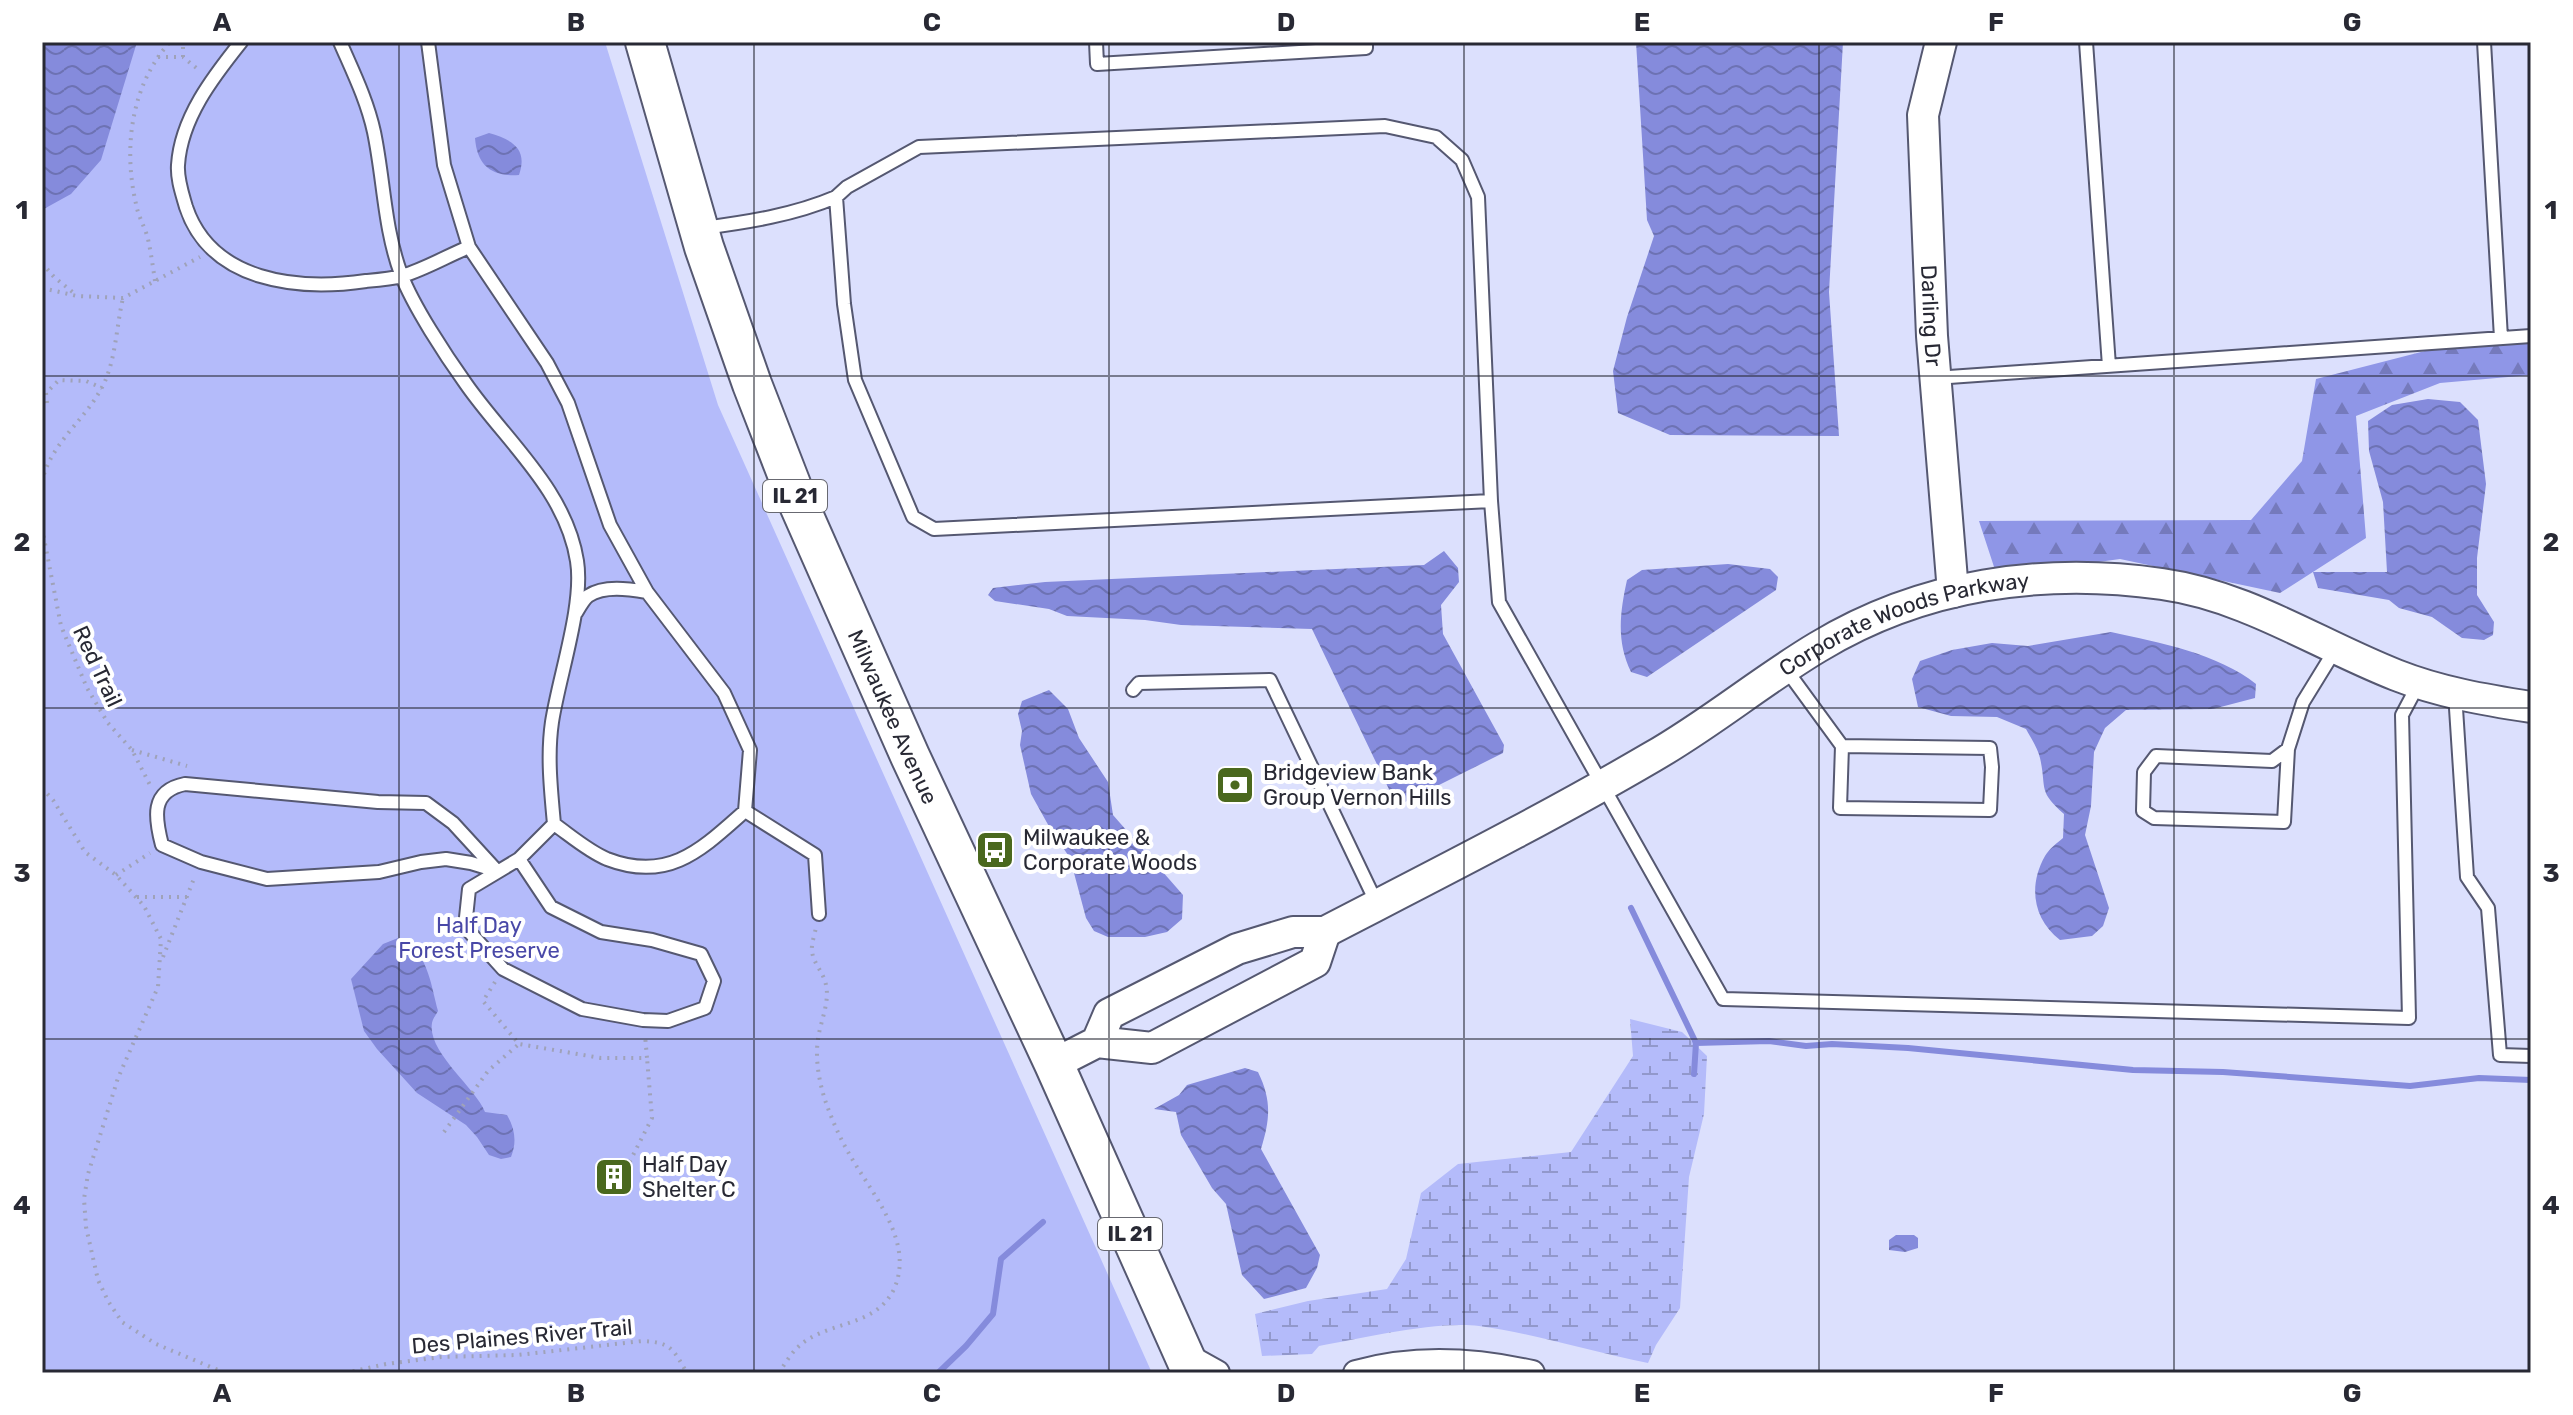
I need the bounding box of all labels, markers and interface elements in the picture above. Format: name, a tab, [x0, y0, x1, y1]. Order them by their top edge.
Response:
text: A	[213, 7, 232, 38]
text: B	[567, 7, 585, 38]
text: C	[923, 7, 941, 38]
text: D	[1277, 7, 1295, 38]
text: E	[1634, 7, 1650, 38]
text: F	[1988, 7, 2004, 38]
text: G	[2343, 7, 2361, 38]
text: 1	[16, 195, 28, 226]
text: 1	[2545, 195, 2557, 226]
street label: Darling Dr	[1915, 264, 1948, 368]
road number: IL 21	[763, 480, 827, 512]
text: 2	[14, 527, 30, 558]
text: 2	[2543, 527, 2559, 558]
street label: Corporate Woods Parkway	[1774, 567, 2030, 682]
street label: Red Trail	[67, 621, 128, 711]
street label: Milwaukee Avenue	[842, 626, 944, 808]
place label: Bridgeview Bank Group Vernon Hills	[1263, 759, 1451, 811]
bank icon: Bridgeview Bank Group Vernon Hills	[1214, 764, 1256, 806]
place label: Milwaukee & Corporate Woods	[1023, 824, 1197, 876]
bus stop icon: Milwaukee & Corporate Woods	[974, 829, 1016, 871]
text: 3	[13, 858, 31, 889]
text: 3	[2542, 858, 2560, 889]
park label: Half Day Forest Preserve	[398, 912, 560, 964]
place label: Half Day Shelter C	[642, 1151, 736, 1203]
building icon: Half Day Shelter C	[593, 1156, 635, 1198]
text: 4	[13, 1190, 31, 1221]
text: 4	[2542, 1190, 2560, 1221]
road number: IL 21	[1098, 1218, 1162, 1250]
street label: Des Plaines River Trail	[410, 1313, 634, 1360]
text: A	[213, 1378, 232, 1409]
text: B	[567, 1378, 585, 1409]
text: C	[923, 1378, 941, 1409]
text: D	[1277, 1378, 1295, 1409]
text: E	[1634, 1378, 1650, 1409]
text: F	[1988, 1378, 2004, 1409]
text: G	[2343, 1378, 2361, 1409]

